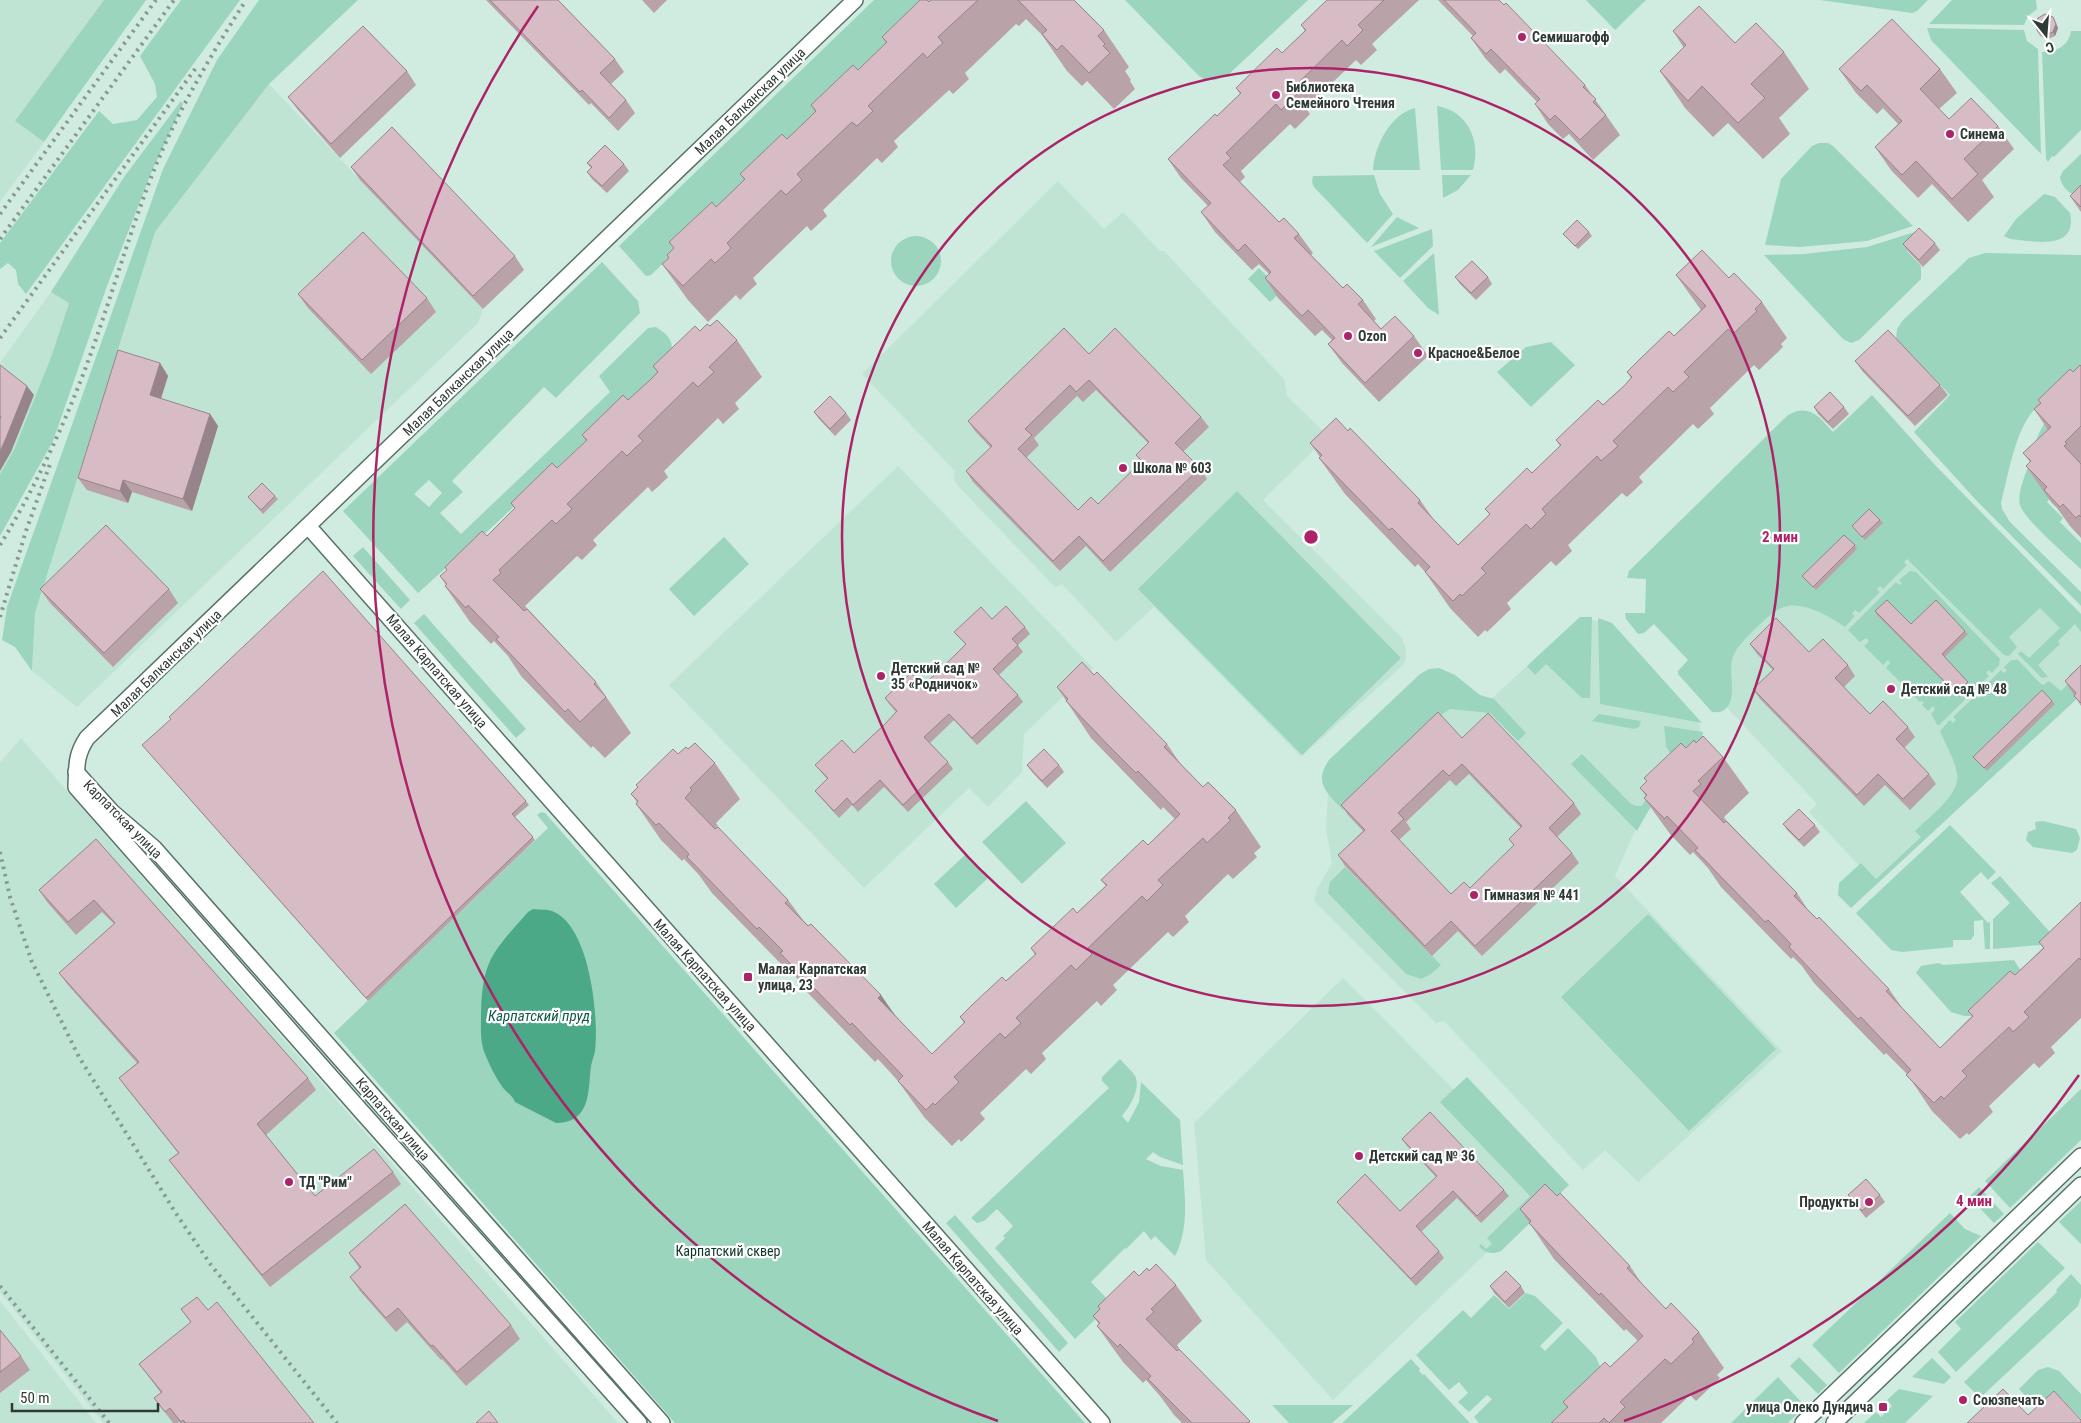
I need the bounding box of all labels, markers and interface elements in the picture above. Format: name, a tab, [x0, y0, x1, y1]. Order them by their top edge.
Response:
north arrow	[2021, 10, 2071, 60]
place label: Семишагофф	[1532, 29, 1610, 45]
marker: Семишагофф	[1516, 31, 1528, 43]
text: С	[2044, 39, 2056, 56]
street label: Малая Балканская улица	[692, 44, 808, 158]
place label: Библиотека Семейного Чтения	[1286, 79, 1395, 111]
marker: Библиотека Семейного Чтения	[1270, 89, 1282, 101]
place label: Синема	[1960, 126, 2005, 142]
marker: Синема	[1944, 128, 1956, 140]
street label: Малая Балканская улица	[400, 325, 516, 439]
place label: Ozon	[1358, 328, 1387, 344]
marker: Ozon	[1342, 330, 1354, 342]
place label: Красное&Белое	[1428, 345, 1520, 361]
marker: Красное&Белое	[1412, 347, 1424, 359]
place label: Школа № 603	[1133, 460, 1212, 476]
marker: Школа № 603	[1117, 462, 1129, 474]
centre of rings	[1302, 528, 1320, 546]
text: 2 мин	[1762, 528, 1798, 546]
street label: Малая Балканская улица	[108, 606, 224, 720]
street label: Малая Карпатская улица	[383, 611, 491, 731]
place label: Детский сад № 35 «Родничок»	[891, 660, 980, 692]
marker: Детский сад № 35 «Родничок»	[875, 670, 887, 682]
place label: Детский сад № 48	[1901, 681, 2007, 697]
marker: Детский сад № 48	[1885, 683, 1897, 695]
street label: Карпатская улица	[80, 776, 166, 862]
place label: Гимназия № 441	[1484, 887, 1580, 903]
marker: Гимназия № 441	[1468, 889, 1480, 901]
street label: Малая Карпатская улица	[650, 916, 760, 1034]
place label: Малая Карпатская улица, 23	[758, 961, 867, 993]
marker: Малая Карпатская улица, 23	[742, 971, 754, 983]
water label: Карпатский пруд	[488, 1007, 590, 1025]
street label: Карпатская улица	[353, 1074, 433, 1164]
place label: Детский сад № 36	[1369, 1148, 1475, 1164]
marker: Детский сад № 36	[1353, 1150, 1365, 1162]
place label: ТД "Рим"	[299, 1174, 352, 1190]
marker: ТД "Рим"	[283, 1176, 295, 1188]
text: 4 мин	[1956, 1192, 1992, 1210]
place label: Продукты	[1799, 1194, 1859, 1210]
marker: Продукты	[1863, 1196, 1875, 1208]
street label: Малая Карпатская улица	[919, 1218, 1027, 1338]
park label: Карпатский сквер	[676, 1243, 781, 1259]
scale bar	[12, 1380, 159, 1412]
text: 50 m	[20, 1389, 50, 1407]
place label: Союзпечать	[1973, 1392, 2045, 1408]
marker: Союзпечать	[1957, 1394, 1969, 1406]
place label: улица Олеко Дундича	[1746, 1399, 1873, 1415]
marker: улица Олеко Дундича	[1877, 1401, 1889, 1413]

